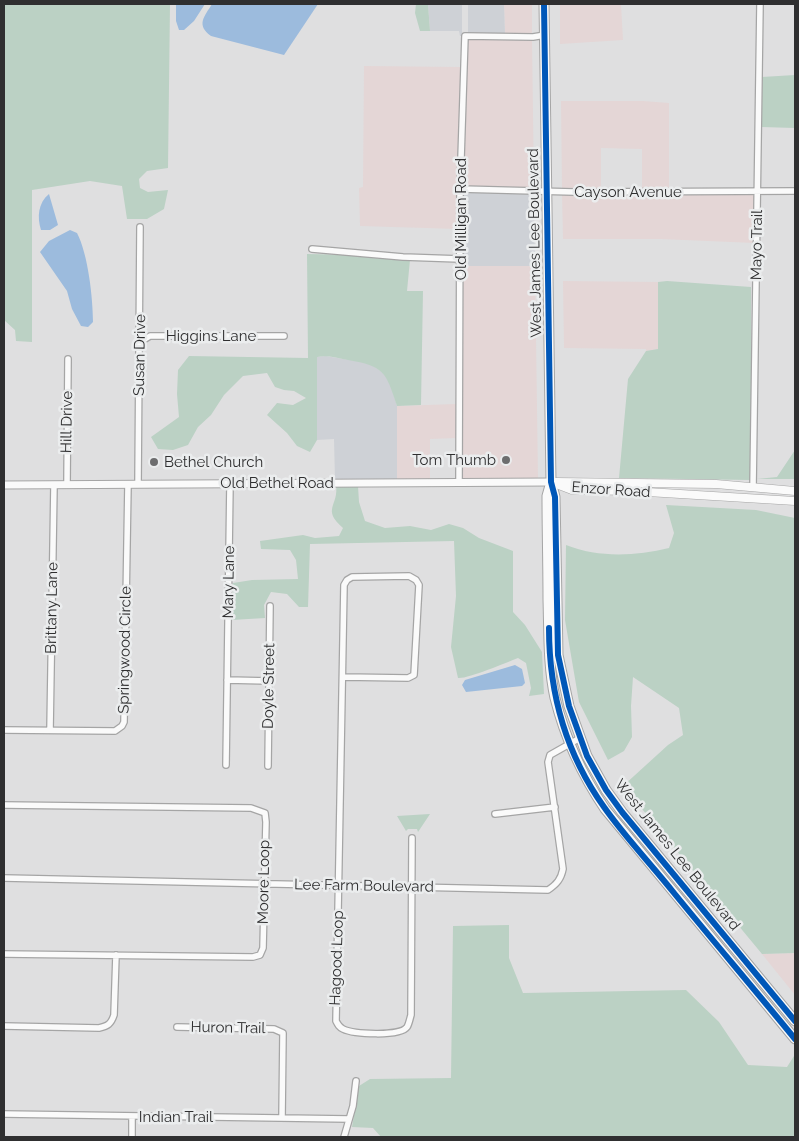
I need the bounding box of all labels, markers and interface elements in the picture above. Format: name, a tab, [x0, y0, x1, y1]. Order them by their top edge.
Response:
street label: West James Lee Boulevard	[524, 148, 546, 338]
street label: Old Milligan Road	[452, 158, 470, 280]
street label: Cayson Avenue	[574, 183, 682, 201]
street label: Mayo Trail	[747, 210, 767, 280]
street label: Susan Drive	[130, 314, 150, 396]
street label: Higgins Lane	[166, 327, 256, 345]
street label: Hill Drive	[57, 391, 77, 453]
place label: Tom Thumb	[412, 451, 496, 469]
place label: Bethel Church	[164, 453, 263, 471]
marker: Tom Thumb	[500, 454, 512, 466]
marker: Bethel Church	[148, 456, 160, 468]
street label: Old Bethel Road	[220, 474, 334, 492]
street label: Enzor Road	[571, 478, 651, 502]
street label: Mary Lane	[219, 545, 239, 619]
street label: Brittany Lane	[42, 562, 62, 654]
street label: Springwood Circle	[115, 586, 135, 714]
street label: Doyle Street	[259, 643, 279, 729]
street label: West James Lee Boulevard	[610, 776, 744, 934]
street label: Moore Loop	[254, 840, 274, 924]
street label: Lee Farm Boulevard	[294, 876, 434, 896]
street label: Hagood Loop	[326, 910, 348, 1006]
street label: Huron Trail	[190, 1018, 266, 1038]
street label: Indian Trail	[139, 1108, 213, 1126]

